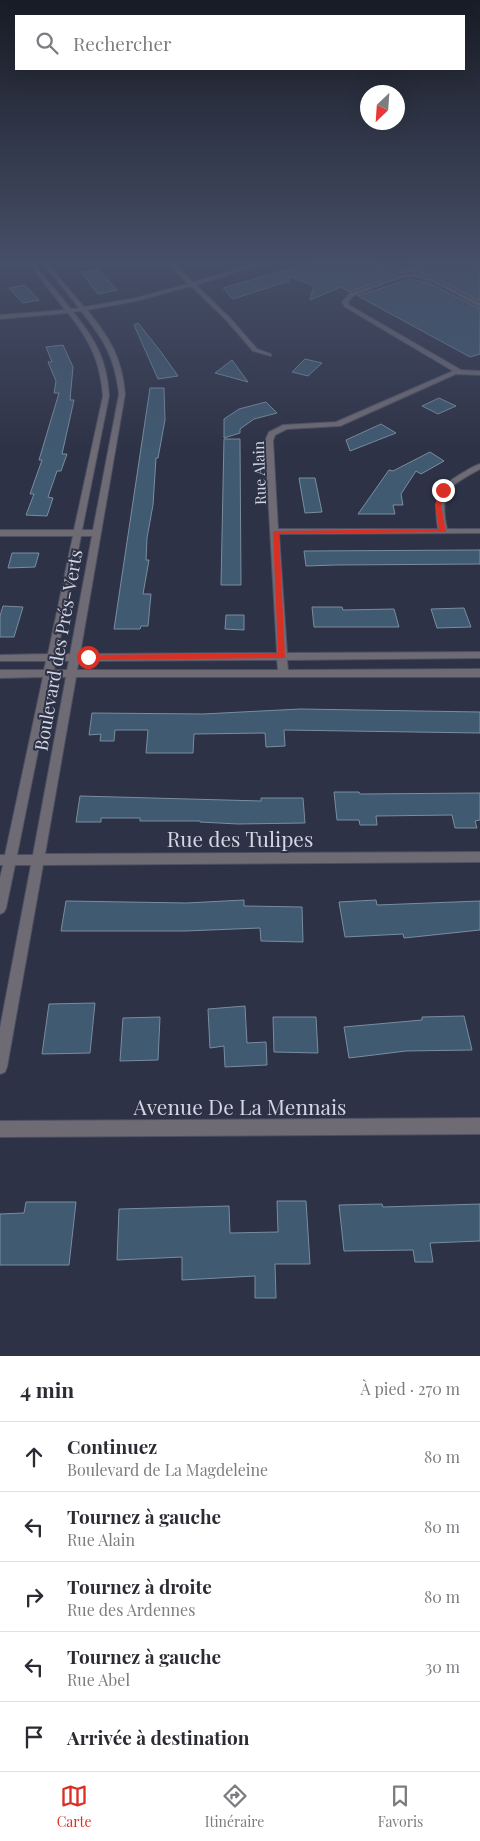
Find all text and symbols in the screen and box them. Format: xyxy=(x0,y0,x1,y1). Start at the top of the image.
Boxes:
search box xyxy=(15,15,465,70)
icon: search xyxy=(33,29,61,57)
text: Rechercher xyxy=(73,30,172,56)
north arrow xyxy=(360,85,405,130)
street label: Rue Alain xyxy=(248,441,270,505)
route end xyxy=(432,479,455,502)
street label: Boulevard des Prés-Verts xyxy=(28,547,88,753)
route start xyxy=(77,646,100,669)
street label: Rue des Tulipes xyxy=(167,824,313,852)
street label: Avenue De La Mennais xyxy=(133,1092,346,1120)
text: 4 min xyxy=(20,1375,74,1403)
text: À pied · 270 m xyxy=(360,1378,460,1399)
text: Continuez xyxy=(67,1433,157,1459)
icon: ahead xyxy=(20,1443,48,1471)
text: 80 m xyxy=(424,1446,460,1467)
text: Boulevard de La Magdeleine xyxy=(67,1459,268,1480)
text: Tournez à gauche xyxy=(67,1503,221,1529)
icon: left xyxy=(20,1513,48,1541)
text: 80 m xyxy=(424,1516,460,1537)
text: Rue Alain xyxy=(67,1529,135,1550)
text: Tournez à droite xyxy=(67,1573,212,1599)
icon: right xyxy=(20,1583,48,1611)
text: 80 m xyxy=(424,1586,460,1607)
text: Rue des Ardennes xyxy=(67,1599,195,1620)
text: Tournez à gauche xyxy=(67,1643,221,1669)
icon: left xyxy=(20,1653,48,1681)
text: 30 m xyxy=(425,1656,460,1677)
text: Rue Abel xyxy=(67,1669,130,1690)
icon: arrive xyxy=(20,1723,48,1751)
text: Arrivée à destination xyxy=(67,1724,249,1750)
tab: Carte xyxy=(57,1782,92,1831)
tab: Itinéraire xyxy=(205,1782,264,1831)
tab: Favoris xyxy=(378,1782,423,1831)

